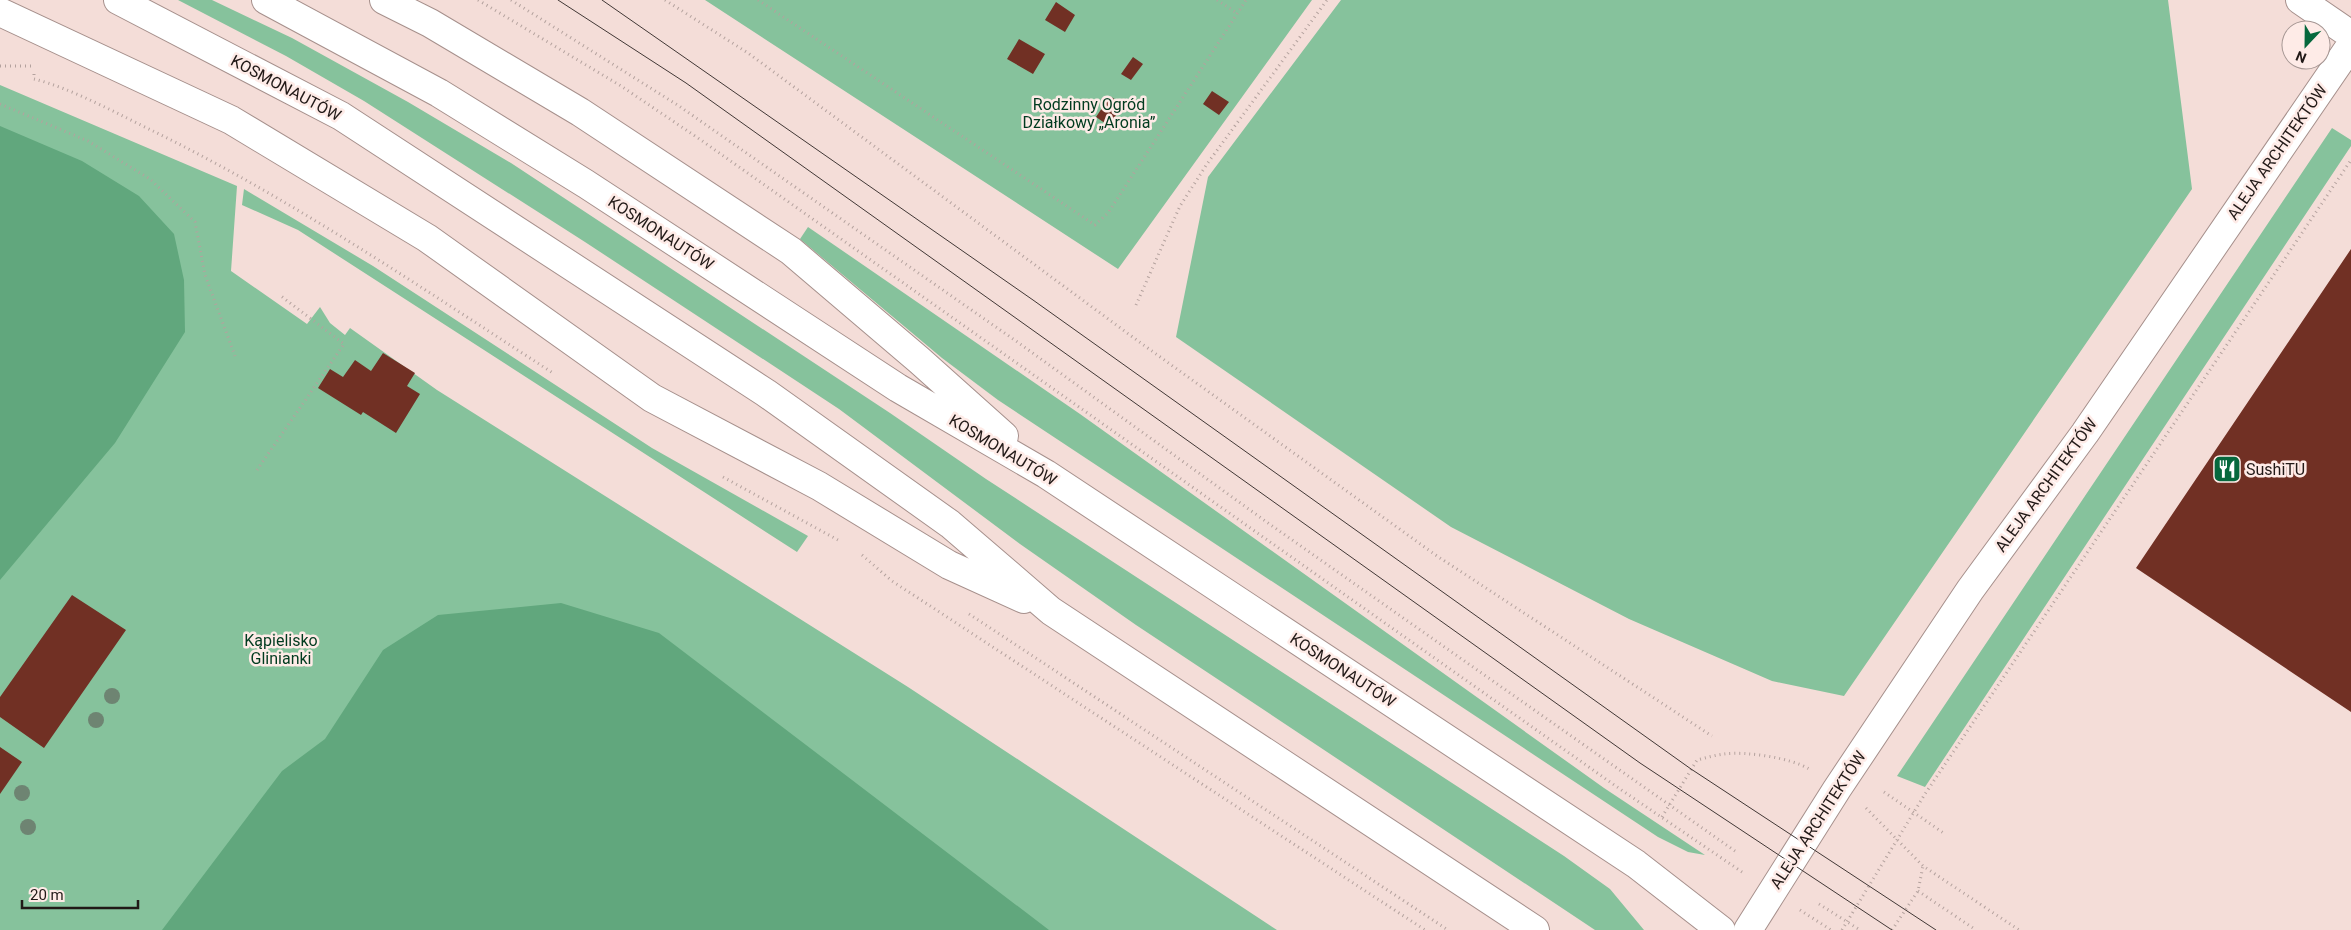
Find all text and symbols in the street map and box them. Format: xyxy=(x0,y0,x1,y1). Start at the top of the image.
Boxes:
north arrow xyxy=(2281,20,2331,70)
text: N xyxy=(2294,48,2309,66)
street label: KOSMONAUTÓW xyxy=(228,50,345,125)
street label: ALEJA ARCHITEKTÓW xyxy=(2222,80,2331,223)
park label: Rodzinny Ogród Działkowy „Aronia” xyxy=(1022,95,1156,132)
street label: KOSMONAUTÓW xyxy=(605,191,718,274)
street label: KOSMONAUTÓW xyxy=(946,410,1061,490)
street label: ALEJA ARCHITEKTÓW xyxy=(1990,414,2101,556)
restaurant icon: SushiTU xyxy=(2212,454,2242,484)
place label: SushiTU xyxy=(2246,460,2305,479)
street label: KOSMONAUTÓW xyxy=(1287,628,1400,711)
park label: Kąpielisko Glinianki xyxy=(244,631,318,668)
street label: ALEJA ARCHITEKTÓW xyxy=(1765,747,1870,893)
scale bar xyxy=(22,878,139,910)
text: 20 m xyxy=(30,886,64,904)

